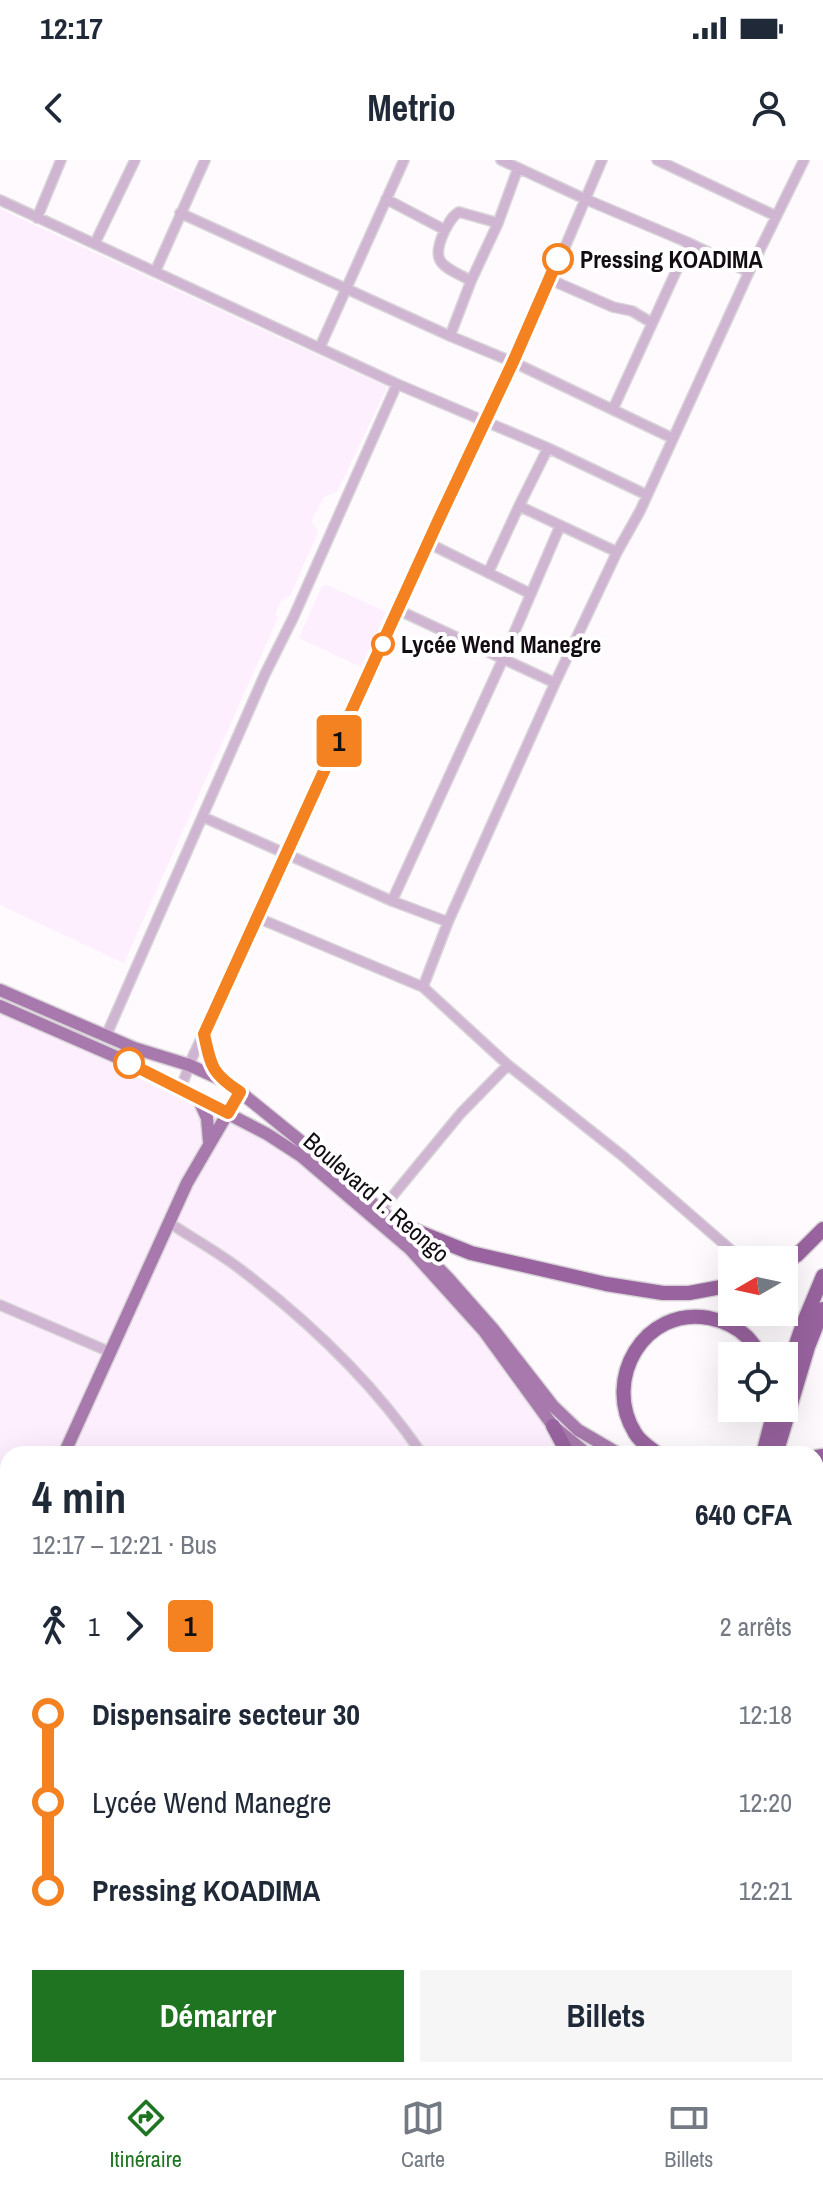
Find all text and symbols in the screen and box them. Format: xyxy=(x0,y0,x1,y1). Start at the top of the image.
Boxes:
text: 12:17 xyxy=(40,8,103,48)
text: Metrio xyxy=(367,84,456,132)
icon: back xyxy=(32,86,76,130)
icon: person xyxy=(747,86,791,130)
place label: Pressing KOADIMA xyxy=(580,243,763,275)
marker: Pressing KOADIMA xyxy=(543,244,573,274)
place label: Lycée Wend Manegre xyxy=(401,628,601,660)
marker: Lycée Wend Manegre xyxy=(372,633,394,655)
line badge: 1 xyxy=(313,715,365,767)
text: 1 xyxy=(333,722,345,760)
unlabelled marker xyxy=(114,1048,144,1078)
street label: Boulevard T. Reongo xyxy=(297,1125,457,1269)
north arrow xyxy=(718,1246,798,1326)
map controls xyxy=(718,1246,798,1422)
button: locate xyxy=(718,1342,798,1422)
text: 4 min xyxy=(32,1467,126,1527)
text: 640 CFA xyxy=(695,1494,792,1534)
text: 12:17 – 12:21 · Bus xyxy=(32,1527,217,1562)
icon: walk xyxy=(32,1604,76,1648)
icon: forward xyxy=(112,1604,156,1648)
text: 1 xyxy=(184,1607,197,1645)
text: 1 xyxy=(88,1609,100,1644)
text: 2 arrêts xyxy=(720,1609,792,1644)
text: Dispensaire secteur 30 xyxy=(92,1694,360,1734)
text: 12:18 xyxy=(739,1697,792,1732)
text: Lycée Wend Manegre xyxy=(92,1782,331,1822)
text: 12:20 xyxy=(739,1785,792,1820)
text: Pressing KOADIMA xyxy=(92,1870,320,1910)
text: 12:21 xyxy=(739,1873,792,1908)
button: Démarrer xyxy=(32,1970,404,2062)
button: Billets xyxy=(420,1970,792,2062)
tab: Itinéraire xyxy=(110,2096,182,2174)
tab: Carte xyxy=(401,2096,445,2174)
tab: Billets xyxy=(664,2096,713,2174)

